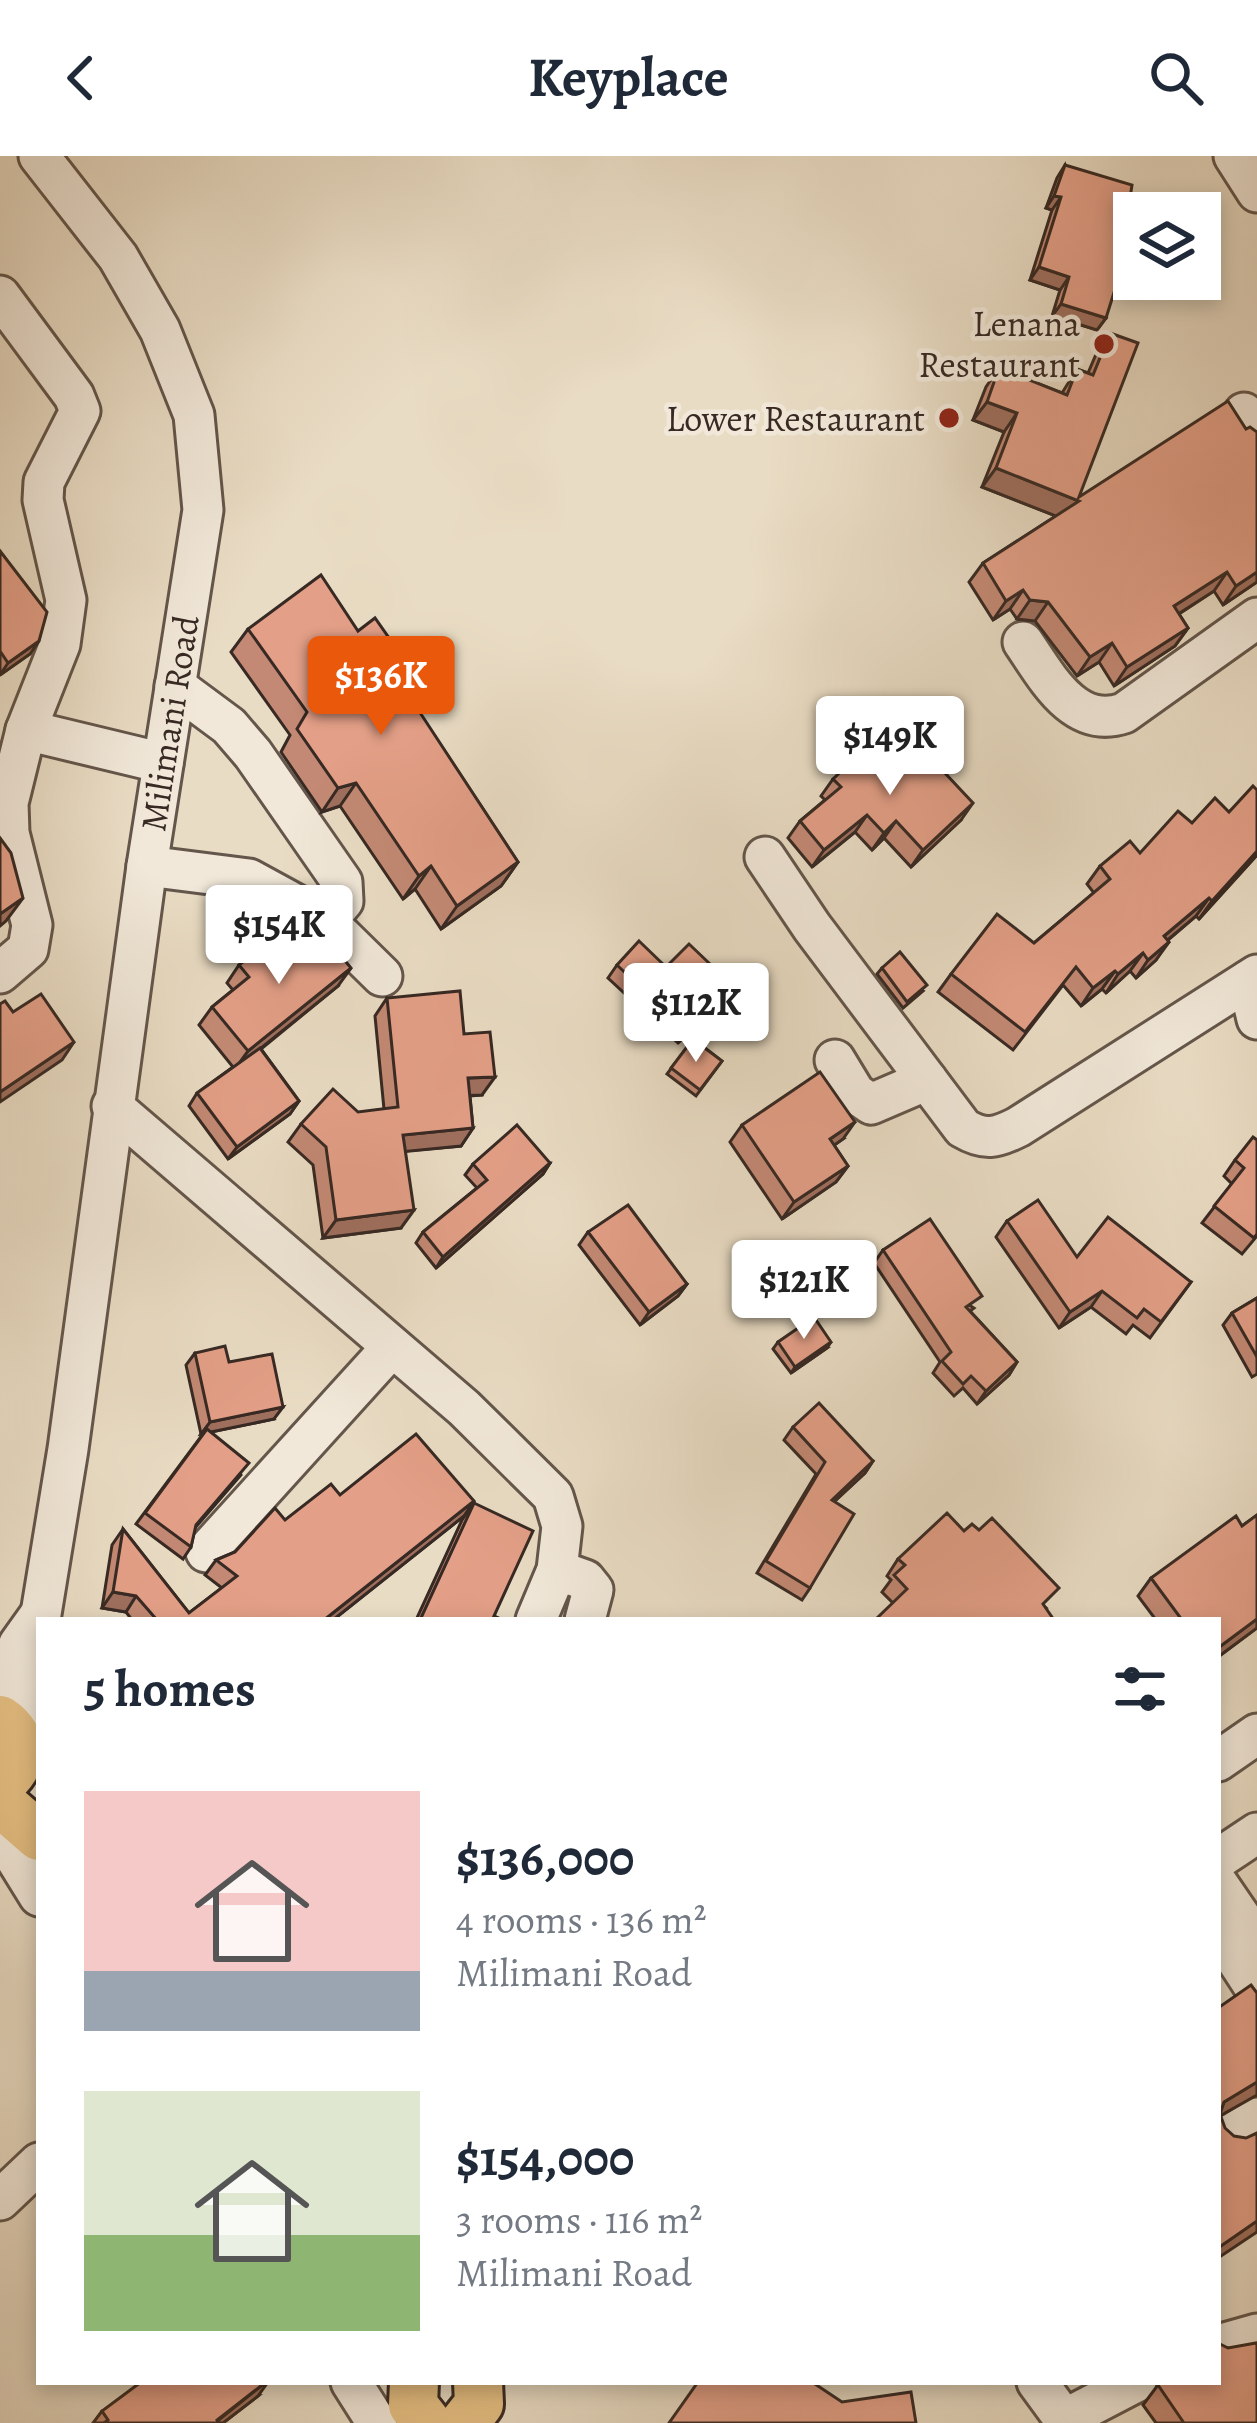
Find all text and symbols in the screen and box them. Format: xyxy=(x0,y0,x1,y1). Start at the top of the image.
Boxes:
text: Keyplace xyxy=(528,41,729,115)
icon: back xyxy=(48,45,114,111)
icon: search xyxy=(1143,45,1209,111)
map controls xyxy=(1113,192,1221,300)
button: layers xyxy=(1113,192,1221,300)
place label: Lenana Restaurant xyxy=(919,299,1080,389)
marker: Lenana Restaurant xyxy=(1091,331,1117,357)
place label: Lower Restaurant xyxy=(666,394,925,443)
marker: Lower Restaurant xyxy=(936,405,962,431)
street label: Milimani Road xyxy=(128,611,211,835)
pin: $136K xyxy=(297,636,465,738)
text: $136K xyxy=(335,648,427,701)
pin: $149K xyxy=(806,696,974,798)
text: $149K xyxy=(843,708,937,761)
pin: $154K xyxy=(195,885,363,987)
text: $154K xyxy=(233,897,325,950)
pin: $112K xyxy=(612,963,780,1065)
text: $112K xyxy=(651,975,741,1028)
pin: $121K xyxy=(720,1240,888,1342)
text: $121K xyxy=(759,1252,849,1305)
text: 5 homes xyxy=(84,1654,256,1724)
icon: filters xyxy=(1107,1656,1173,1722)
text: $136,000 xyxy=(456,1823,634,1893)
icon: home xyxy=(180,1839,324,1983)
text: 4 rooms · 136 m² xyxy=(456,1893,707,1946)
text: Milimani Road xyxy=(456,1946,692,1999)
text: $154,000 xyxy=(456,2123,634,2193)
icon: home xyxy=(180,2139,324,2283)
text: 3 rooms · 116 m² xyxy=(456,2193,702,2246)
text: Milimani Road xyxy=(456,2246,692,2299)

